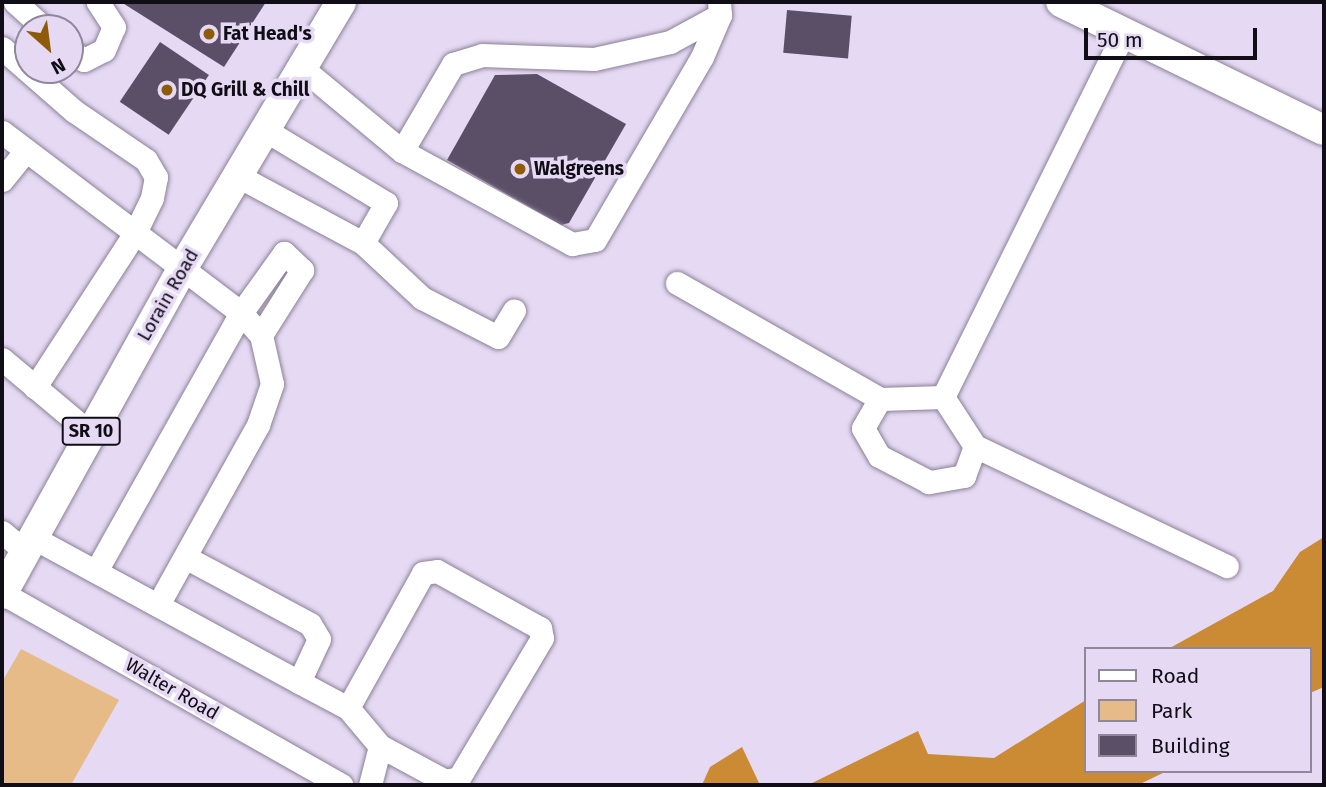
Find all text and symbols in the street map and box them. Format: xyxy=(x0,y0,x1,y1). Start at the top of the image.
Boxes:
north arrow xyxy=(14,14,84,84)
scale bar xyxy=(1088,14,1261,58)
place label: Fat Head's xyxy=(223,23,312,45)
marker: Fat Head's xyxy=(201,26,217,42)
text: 50 m xyxy=(1097,27,1143,53)
text: N xyxy=(47,53,69,79)
place label: DQ Grill & Chill xyxy=(181,79,309,101)
marker: DQ Grill & Chill xyxy=(159,82,175,98)
place label: Walgreens xyxy=(534,158,624,180)
marker: Walgreens xyxy=(512,161,528,177)
street label: Lorain Road xyxy=(133,245,203,345)
road number: SR 10 xyxy=(61,416,121,446)
legend xyxy=(1084,647,1312,773)
street label: Walter Road xyxy=(121,653,223,725)
text: Road xyxy=(1151,663,1199,689)
text: Park xyxy=(1151,698,1192,724)
text: Building xyxy=(1151,733,1230,759)

